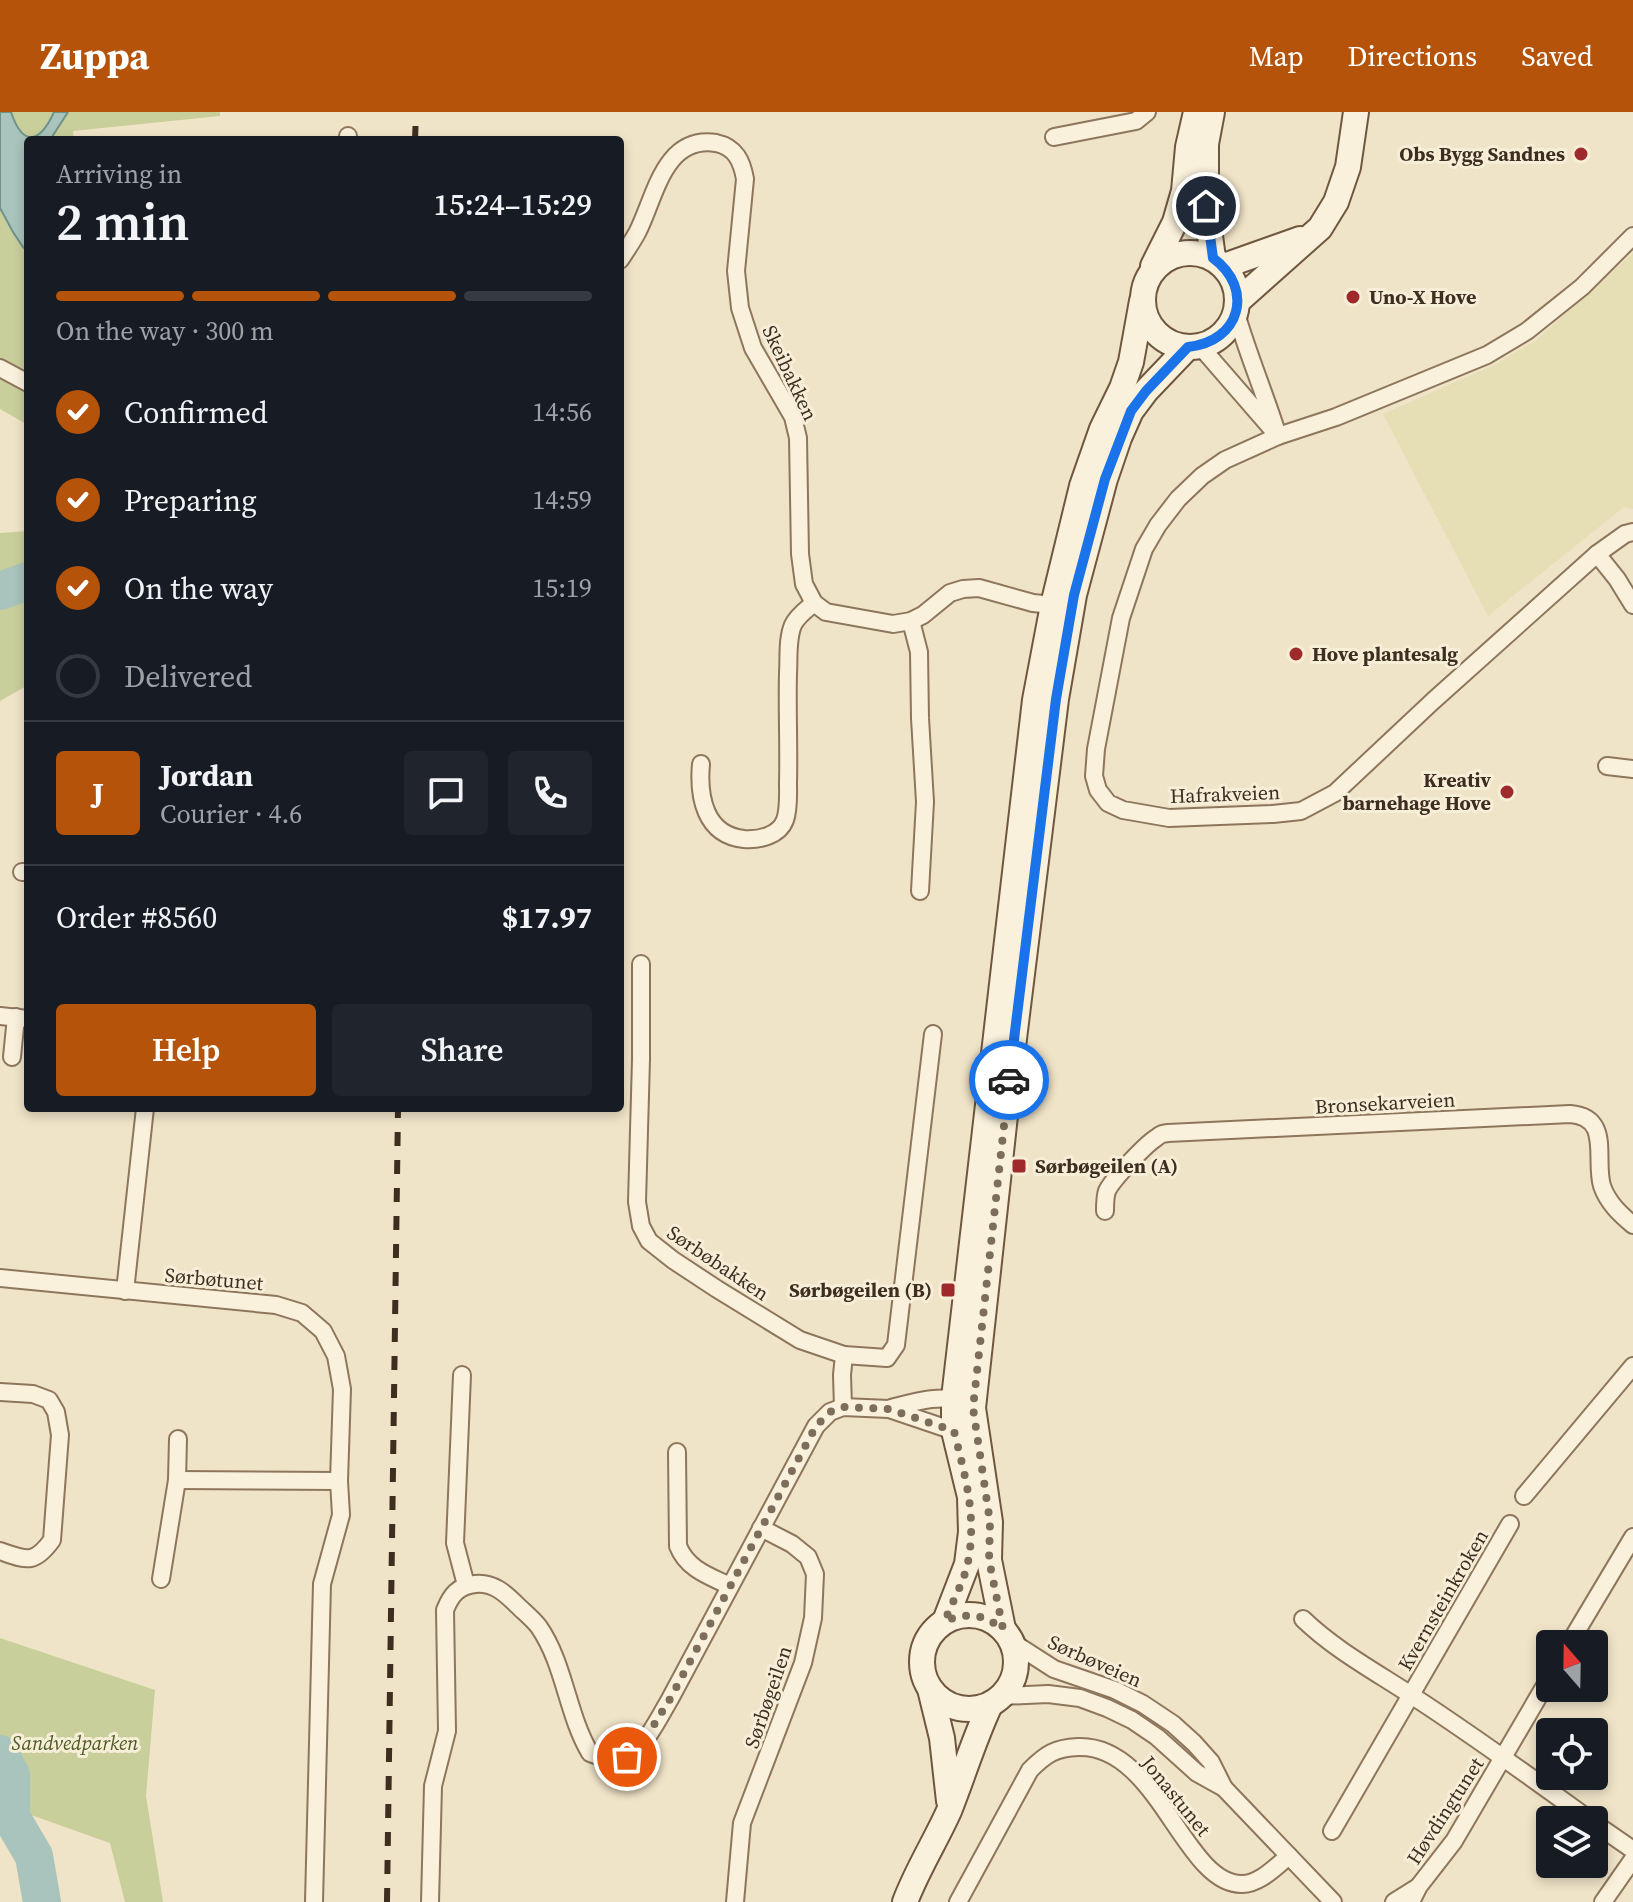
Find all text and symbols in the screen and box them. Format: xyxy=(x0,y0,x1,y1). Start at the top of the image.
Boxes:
text: Zuppa xyxy=(40,30,150,82)
text: Map xyxy=(1249,37,1304,75)
text: Directions xyxy=(1348,37,1477,75)
text: Saved xyxy=(1521,37,1593,75)
place label: Obs Bygg Sandnes xyxy=(1399,140,1565,168)
marker: Obs Bygg Sandnes xyxy=(1572,145,1590,163)
text: Arriving in xyxy=(56,156,182,192)
pin xyxy=(1172,172,1240,240)
text: 15:24–15:29 xyxy=(433,184,592,225)
icon: home xyxy=(1184,184,1228,228)
text: 2 min xyxy=(56,186,189,257)
place label: Uno-X Hove xyxy=(1369,283,1476,311)
marker: Uno-X Hove xyxy=(1344,288,1362,306)
text: On the way · 300 m xyxy=(56,313,274,349)
street label: Skeibakken xyxy=(756,321,824,425)
icon: check xyxy=(56,390,100,434)
text: Confirmed xyxy=(124,392,268,433)
text: 14:56 xyxy=(532,394,592,430)
icon: check xyxy=(56,478,100,522)
text: Preparing xyxy=(124,480,257,521)
text: 14:59 xyxy=(532,482,592,518)
icon: check xyxy=(56,566,100,610)
text: On the way xyxy=(124,568,273,609)
text: 15:19 xyxy=(532,570,592,606)
place label: Hove plantesalg xyxy=(1312,640,1458,668)
marker: Hove plantesalg xyxy=(1287,645,1305,663)
text: Delivered xyxy=(124,656,252,697)
button: chat xyxy=(404,751,488,835)
button: phone xyxy=(508,751,592,835)
text: Jordan xyxy=(160,755,253,796)
place label: Kreativ barnehage Hove xyxy=(1342,766,1491,817)
text: J xyxy=(92,773,104,814)
street label: Hafrakveien xyxy=(1169,778,1281,810)
marker: Kreativ barnehage Hove xyxy=(1498,783,1516,801)
text: Courier · 4.6 xyxy=(160,796,302,832)
text: Order #8560 xyxy=(56,897,217,938)
text: $17.97 xyxy=(502,897,592,938)
button: Help xyxy=(56,1004,316,1096)
button: Share xyxy=(332,1004,592,1096)
courier xyxy=(969,1040,1049,1120)
icon: car xyxy=(987,1058,1031,1102)
street label: Bronsekarveien xyxy=(1314,1085,1456,1121)
place label: Sørbøgeilen (A) xyxy=(1035,1152,1178,1180)
marker: Sørbøgeilen (A) xyxy=(1010,1157,1028,1175)
street label: Sørbøbakken xyxy=(662,1219,774,1307)
street label: Sørbøtunet xyxy=(164,1261,265,1297)
place label: Sørbøgeilen (B) xyxy=(789,1276,932,1304)
marker: Sørbøgeilen (B) xyxy=(939,1281,957,1299)
street label: Kvernsteinkroken xyxy=(1391,1524,1495,1676)
street label: Sørbøveien xyxy=(1044,1628,1146,1694)
north arrow xyxy=(1536,1630,1608,1702)
map controls xyxy=(1536,1630,1608,1878)
street label: Sørbøgeilen xyxy=(737,1642,799,1752)
button: locate xyxy=(1536,1718,1608,1790)
pin xyxy=(593,1723,661,1791)
park label: Sandvedparken xyxy=(12,1729,139,1757)
icon: bag xyxy=(605,1735,649,1779)
street label: Jonastunet xyxy=(1134,1749,1217,1843)
street label: Høvdingtunet xyxy=(1400,1751,1490,1870)
button: layers xyxy=(1536,1806,1608,1878)

